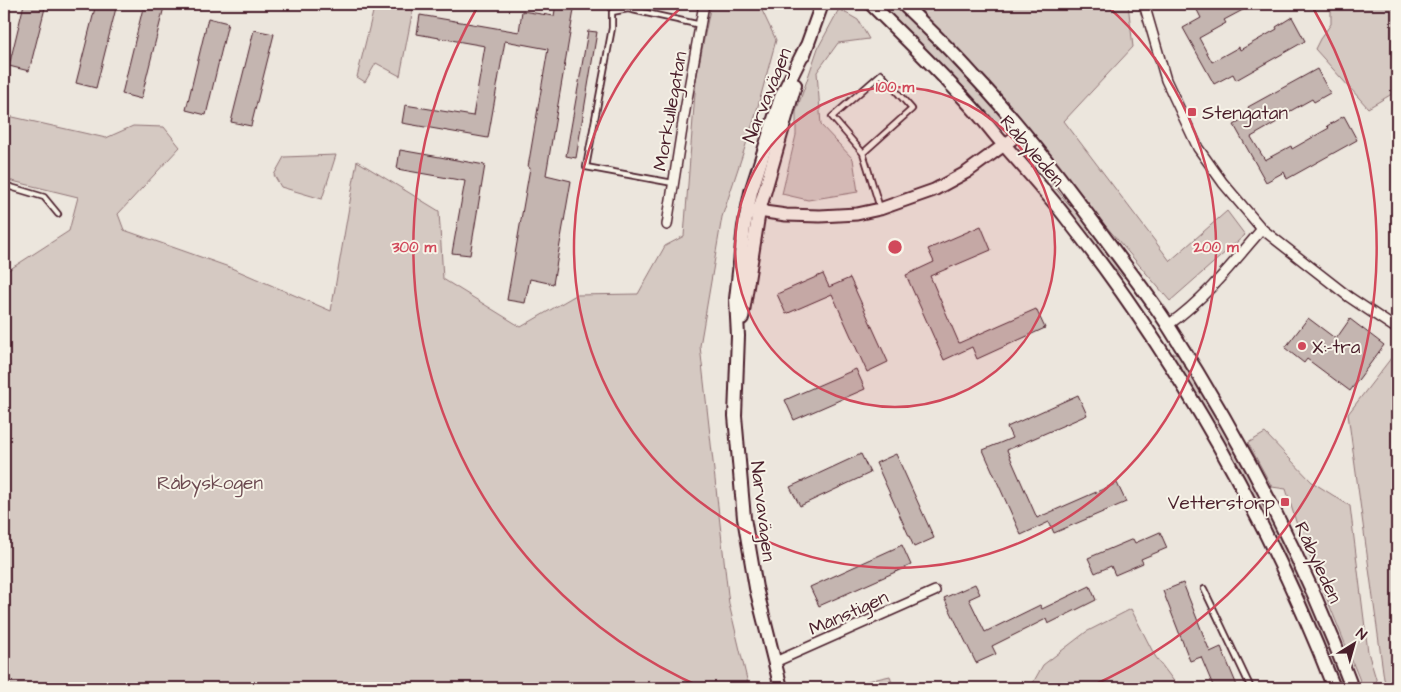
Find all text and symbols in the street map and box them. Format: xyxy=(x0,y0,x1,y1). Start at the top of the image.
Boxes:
street label: Narvavägen xyxy=(736,44,800,148)
street label: Morkullegatan xyxy=(647,49,695,173)
text: 100 m xyxy=(876,77,915,98)
place label: Stengatan xyxy=(1202,100,1288,128)
marker: Stengatan xyxy=(1186,106,1198,118)
street label: Råbyleden xyxy=(992,109,1071,193)
text: 300 m xyxy=(391,237,436,258)
text: 200 m xyxy=(1192,237,1239,258)
centre of rings xyxy=(886,238,904,256)
place label: X:-tra xyxy=(1312,334,1361,361)
marker: X:-tra xyxy=(1296,340,1308,352)
street label: Narvavägen xyxy=(742,460,782,563)
park label: Råbyskogen xyxy=(157,470,263,498)
place label: Vetterstorp xyxy=(1168,490,1275,517)
marker: Vetterstorp xyxy=(1279,496,1291,508)
street label: Råbyleden xyxy=(1286,517,1348,608)
street label: Månstigen xyxy=(804,584,893,644)
north arrow xyxy=(1328,620,1378,670)
text: N xyxy=(1352,624,1371,645)

